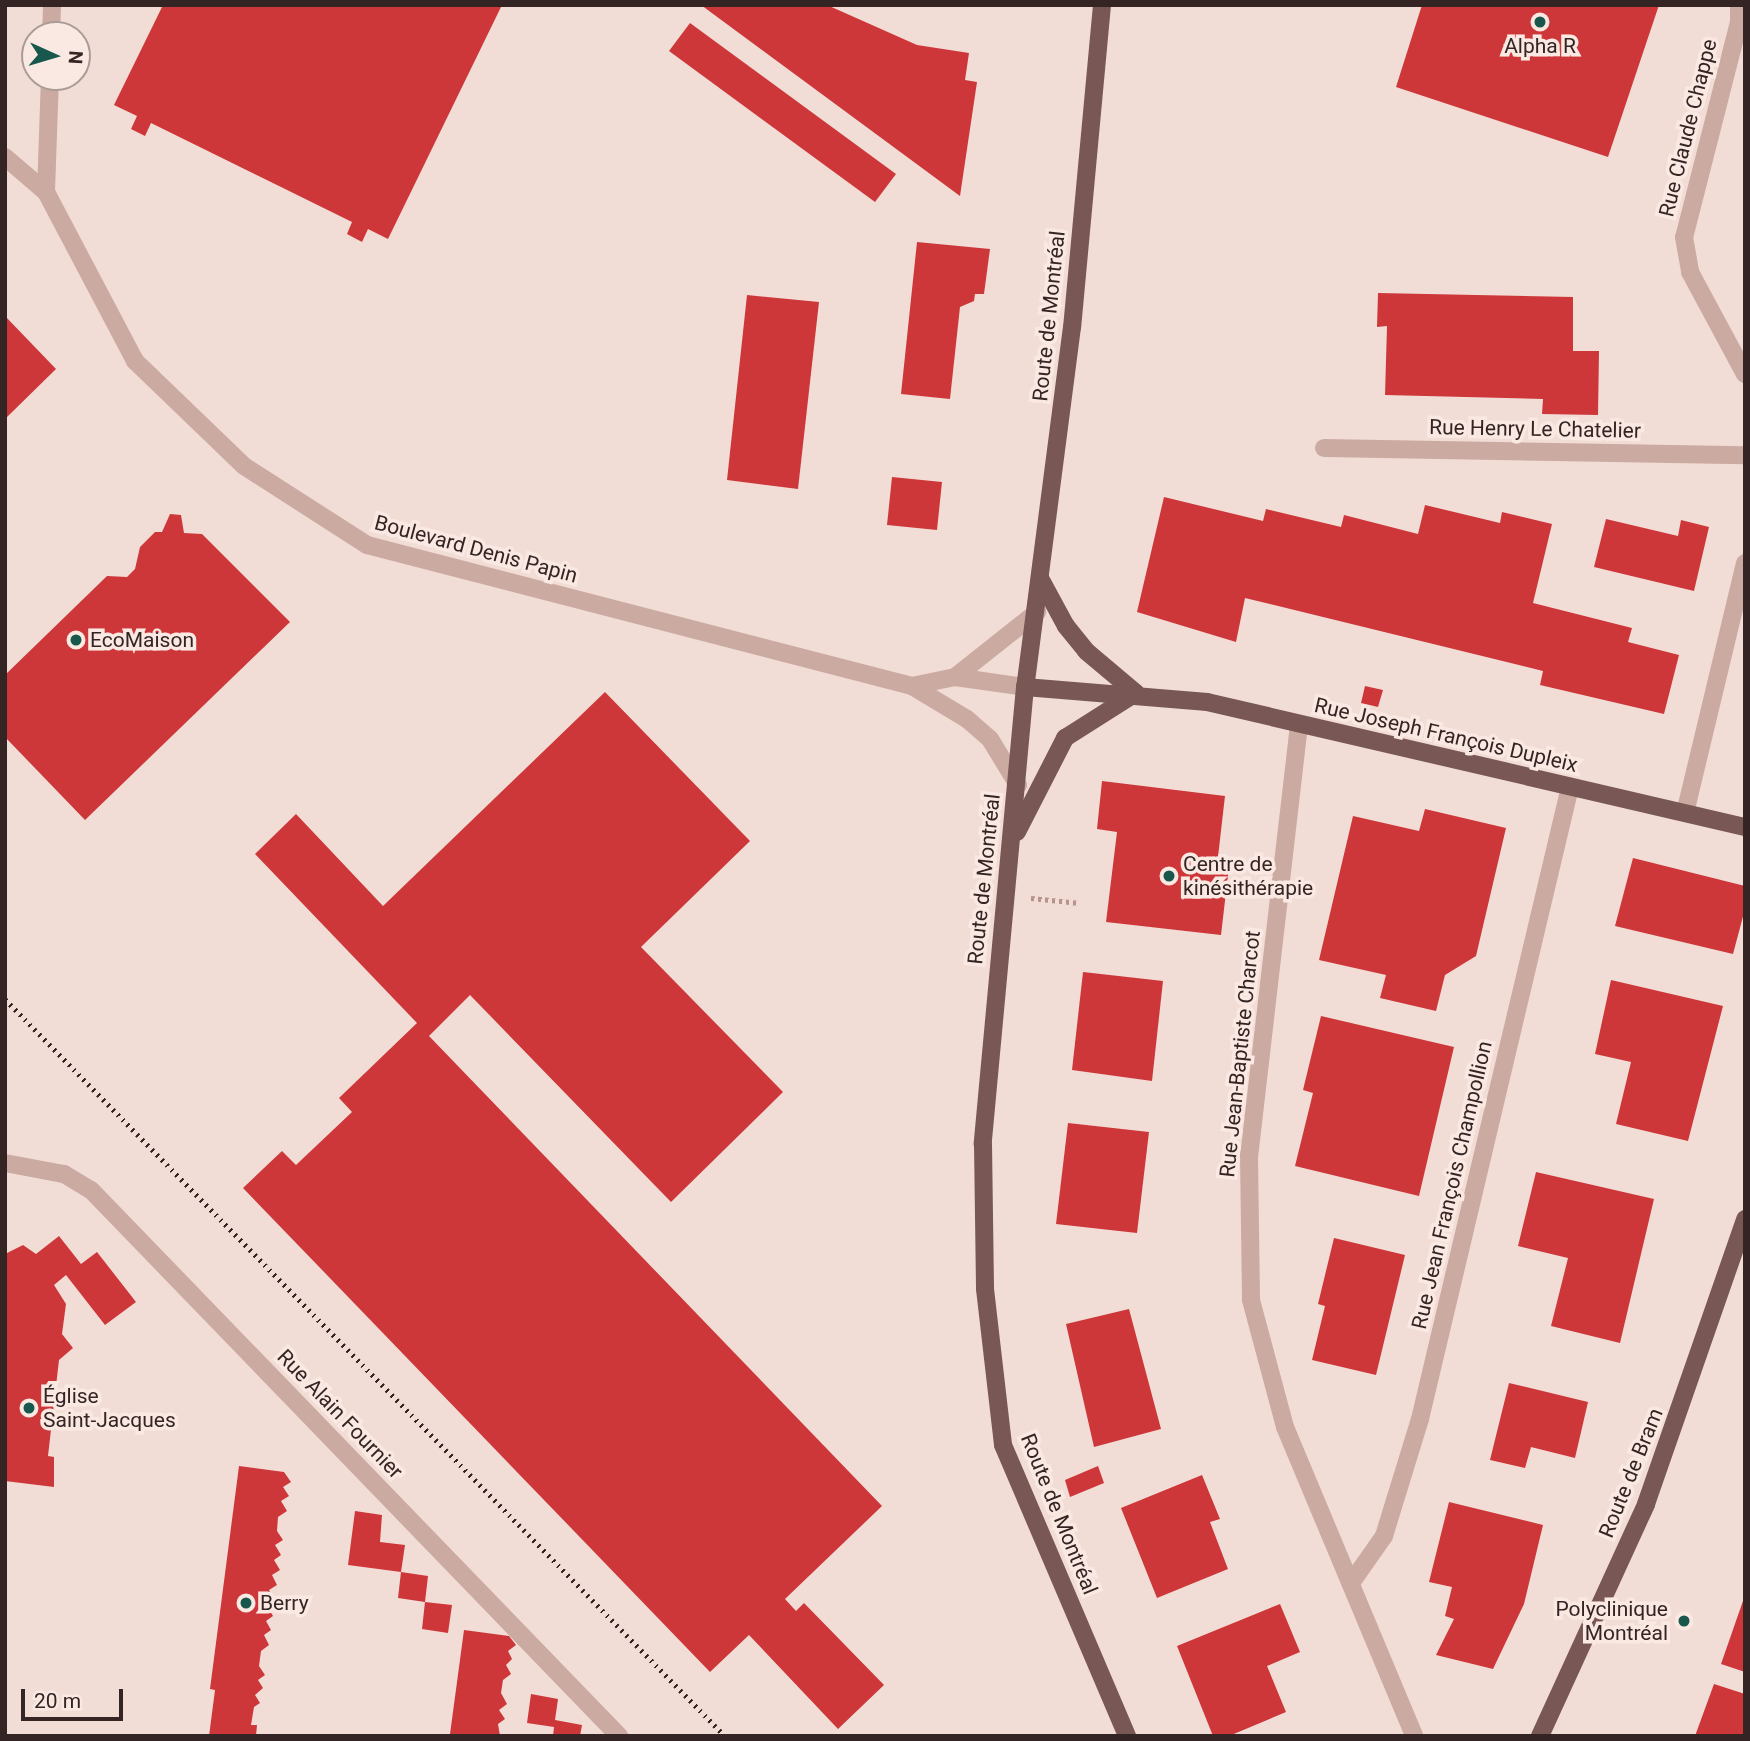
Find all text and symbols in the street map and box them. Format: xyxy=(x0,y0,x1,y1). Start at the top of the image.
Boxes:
marker: Alpha R xyxy=(1532,14,1548,30)
north arrow xyxy=(21,21,91,91)
place label: Alpha R xyxy=(1504,33,1576,59)
street label: Rue Claude Chappe xyxy=(1654,37,1722,219)
text: N xyxy=(64,50,87,65)
street label: Route de Montréal xyxy=(1028,230,1070,402)
street label: Rue Henry Le Chatelier xyxy=(1429,415,1641,443)
street label: Boulevard Denis Papin xyxy=(372,510,580,588)
place label: EcoMaison xyxy=(90,627,194,653)
marker: EcoMaison xyxy=(68,632,84,648)
street label: Rue Joseph François Dupleix xyxy=(1312,692,1580,778)
street label: Route de Montréal xyxy=(963,793,1005,965)
place label: Centre de kinésithérapie xyxy=(1183,851,1313,901)
marker: Centre de kinésithérapie xyxy=(1161,868,1177,884)
street label: Rue Jean-Baptiste Charcot xyxy=(1214,929,1266,1179)
street label: Rue Jean François Champollion xyxy=(1407,1039,1497,1331)
street label: Rue Alain Fournier xyxy=(272,1344,408,1484)
place label: Église Saint-Jacques xyxy=(43,1383,176,1433)
marker: Église Saint-Jacques xyxy=(21,1400,37,1416)
street label: Route de Bram xyxy=(1594,1405,1668,1541)
street label: Route de Montréal xyxy=(1015,1430,1103,1598)
place label: Berry xyxy=(260,1590,309,1616)
marker: Berry xyxy=(238,1595,254,1611)
place label: Polyclinique Montréal xyxy=(1555,1596,1668,1646)
marker: Polyclinique Montréal xyxy=(1674,1611,1694,1631)
scale bar xyxy=(24,1674,126,1718)
text: 20 m xyxy=(34,1689,81,1713)

